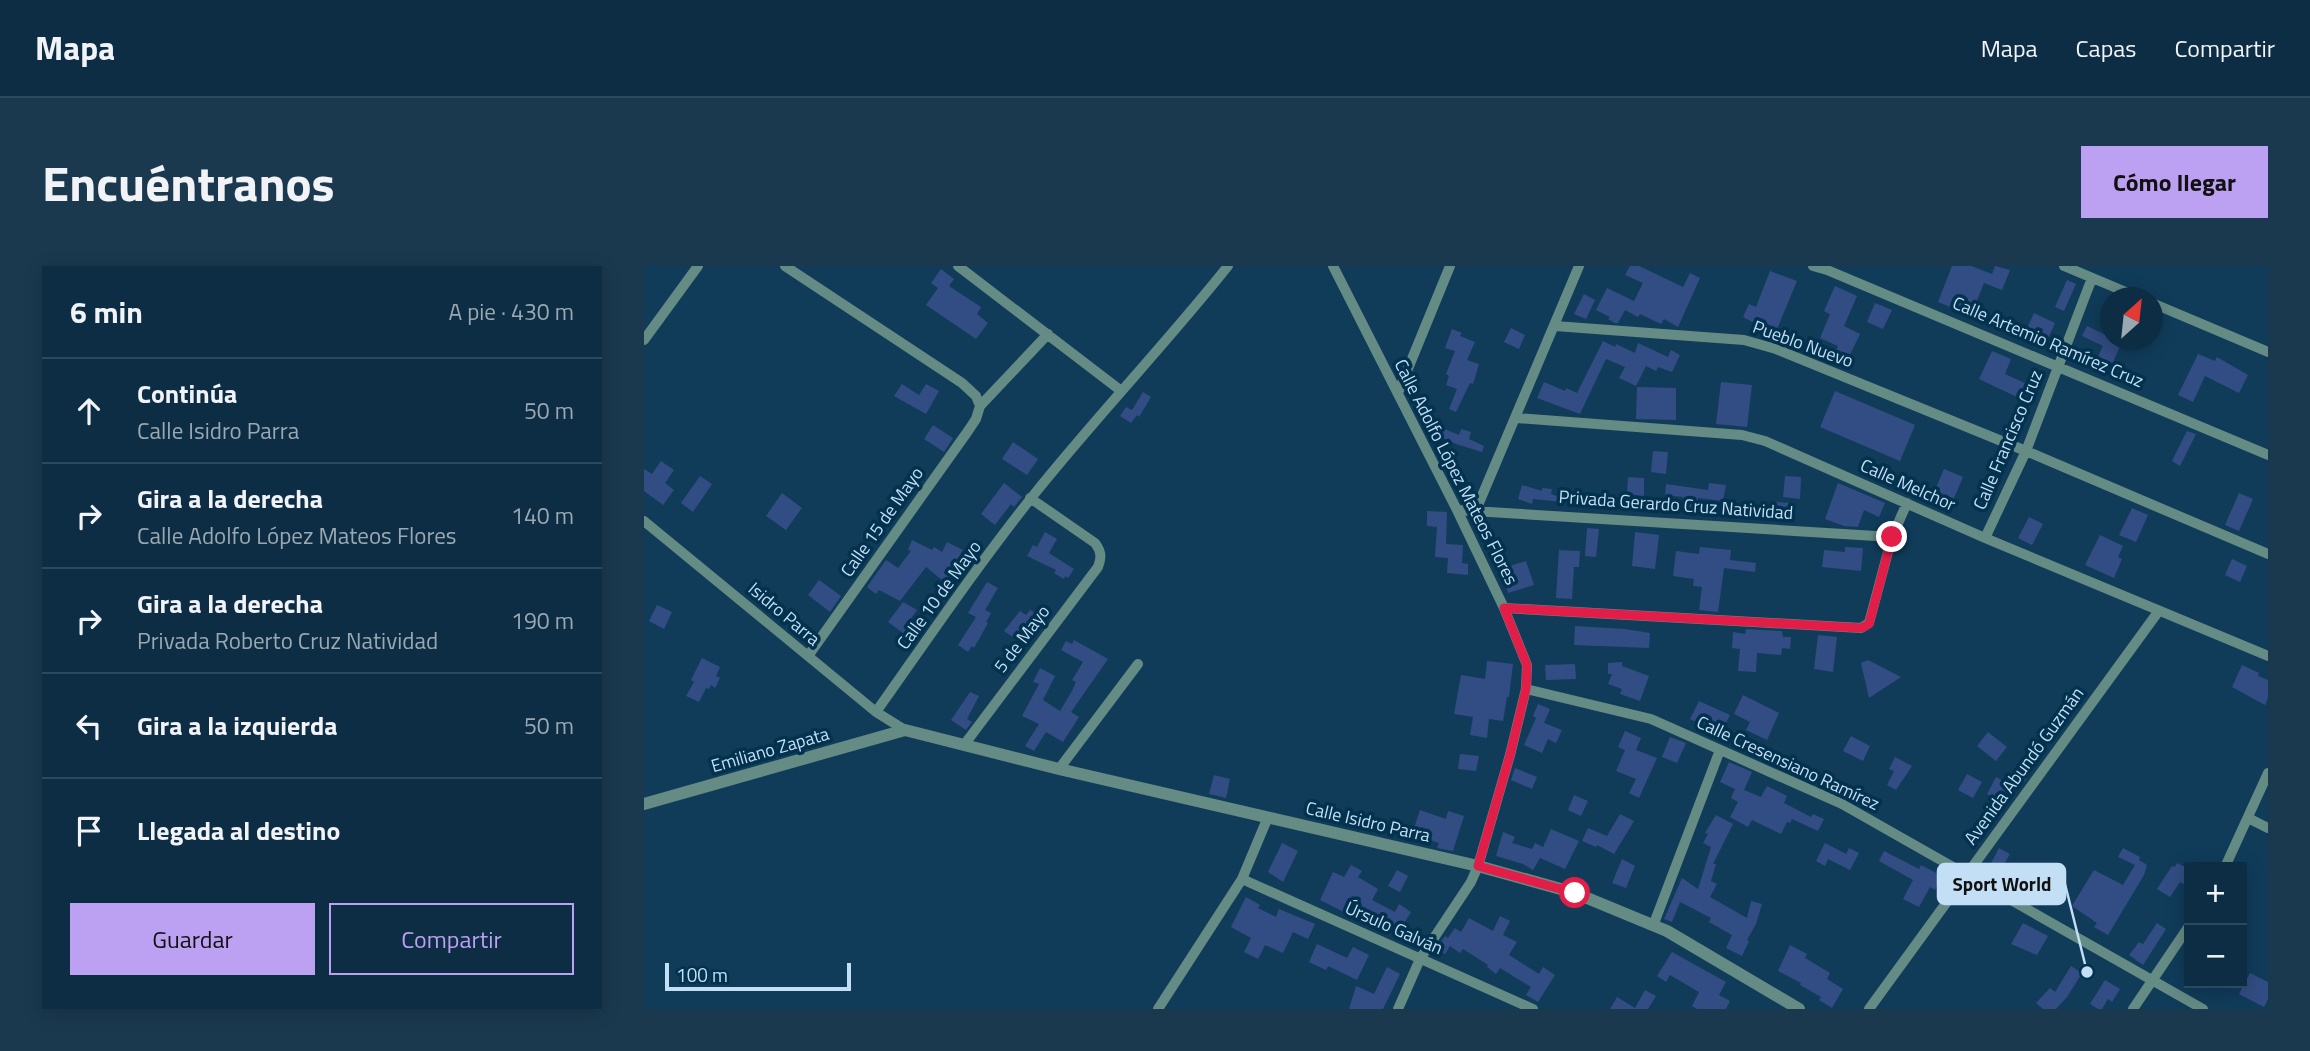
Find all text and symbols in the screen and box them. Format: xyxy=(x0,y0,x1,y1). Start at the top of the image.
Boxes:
text: Mapa xyxy=(35,23,115,73)
text: Mapa xyxy=(1981,30,2038,66)
text: Capas xyxy=(2076,30,2136,66)
text: Compartir xyxy=(2174,30,2275,66)
text: Encuéntranos xyxy=(42,145,335,220)
button: Cómo llegar xyxy=(2081,146,2268,218)
north arrow xyxy=(2100,287,2163,350)
text: 6 min xyxy=(70,289,143,335)
street label: Calle Artemio Ramírez Cruz xyxy=(1949,289,2148,394)
text: A pie · 430 m xyxy=(448,294,574,329)
street label: Pueblo Nuevo xyxy=(1749,313,1857,374)
street label: Calle Adolfo López Mateos Flores xyxy=(1388,354,1525,589)
street label: Calle Francisco Cruz xyxy=(1966,366,2049,514)
text: Continúa xyxy=(137,374,237,413)
icon: ahead xyxy=(70,392,108,430)
text: 50 m xyxy=(524,393,574,428)
text: Calle Isidro Parra xyxy=(137,413,299,448)
street label: Calle Melchor xyxy=(1856,452,1960,518)
street label: Calle 15 de Mayo xyxy=(834,461,930,582)
text: Gira a la derecha xyxy=(137,479,323,518)
street label: Privada Gerardo Cruz Natividad xyxy=(1558,483,1794,526)
icon: right xyxy=(70,497,108,535)
text: 140 m xyxy=(511,498,574,533)
text: Calle Adolfo López Mateos Flores xyxy=(137,518,456,553)
route end xyxy=(1876,521,1907,552)
street label: Calle 10 de Mayo xyxy=(890,535,987,655)
street label: Isidro Parra xyxy=(742,575,826,652)
text: Gira a la derecha xyxy=(137,584,323,623)
street label: 5 de Mayo xyxy=(987,599,1056,678)
icon: right xyxy=(70,602,108,640)
text: 190 m xyxy=(511,603,574,638)
text: Privada Roberto Cruz Natividad xyxy=(137,623,438,658)
street label: Avenida Abundó Guzmán xyxy=(1957,681,2090,850)
text: Gira a la izquierda xyxy=(137,706,338,745)
icon: left xyxy=(70,707,108,745)
text: 50 m xyxy=(524,708,574,743)
street label: Calle Cresensiano Ramírez xyxy=(1692,708,1884,817)
street label: Emiliano Zapata xyxy=(708,720,832,779)
street label: Calle Isidro Parra xyxy=(1303,794,1433,849)
text: Llegada al destino xyxy=(137,811,340,850)
icon: arrive xyxy=(70,812,108,850)
map controls xyxy=(2184,862,2247,988)
button: + xyxy=(2184,862,2247,925)
callout: Sport World xyxy=(1938,864,2065,904)
text: Sport World xyxy=(1953,869,2052,898)
route start xyxy=(1559,877,1590,908)
street label: Úrsulo Galván xyxy=(1341,894,1448,961)
button: Guardar xyxy=(70,903,315,975)
button: Compartir xyxy=(329,903,574,975)
button: − xyxy=(2184,925,2247,988)
scale bar xyxy=(665,960,850,992)
text: 100 m xyxy=(676,960,728,989)

